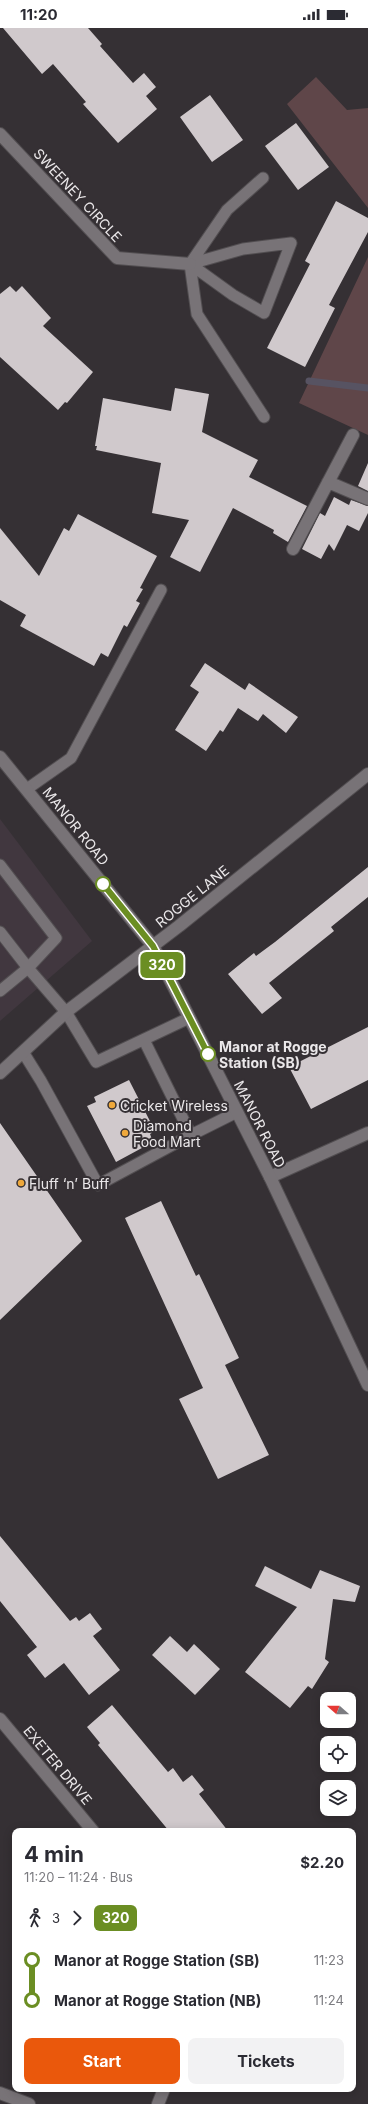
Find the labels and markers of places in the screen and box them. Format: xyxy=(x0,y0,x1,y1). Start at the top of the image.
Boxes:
unlabelled marker xyxy=(95,876,111,892)
place label: Manor at Rogge Station (SB) xyxy=(219,1038,327,1071)
marker: Manor at Rogge Station (SB) xyxy=(200,1046,216,1062)
place label: Cricket Wireless xyxy=(120,1097,228,1114)
marker: Cricket Wireless xyxy=(107,1100,117,1110)
place label: Diamond Food Mart xyxy=(133,1117,201,1150)
marker: Diamond Food Mart xyxy=(120,1128,130,1138)
place label: Fluff ‘n’ Buff xyxy=(29,1175,109,1192)
marker: Fluff ‘n’ Buff xyxy=(16,1178,26,1188)

